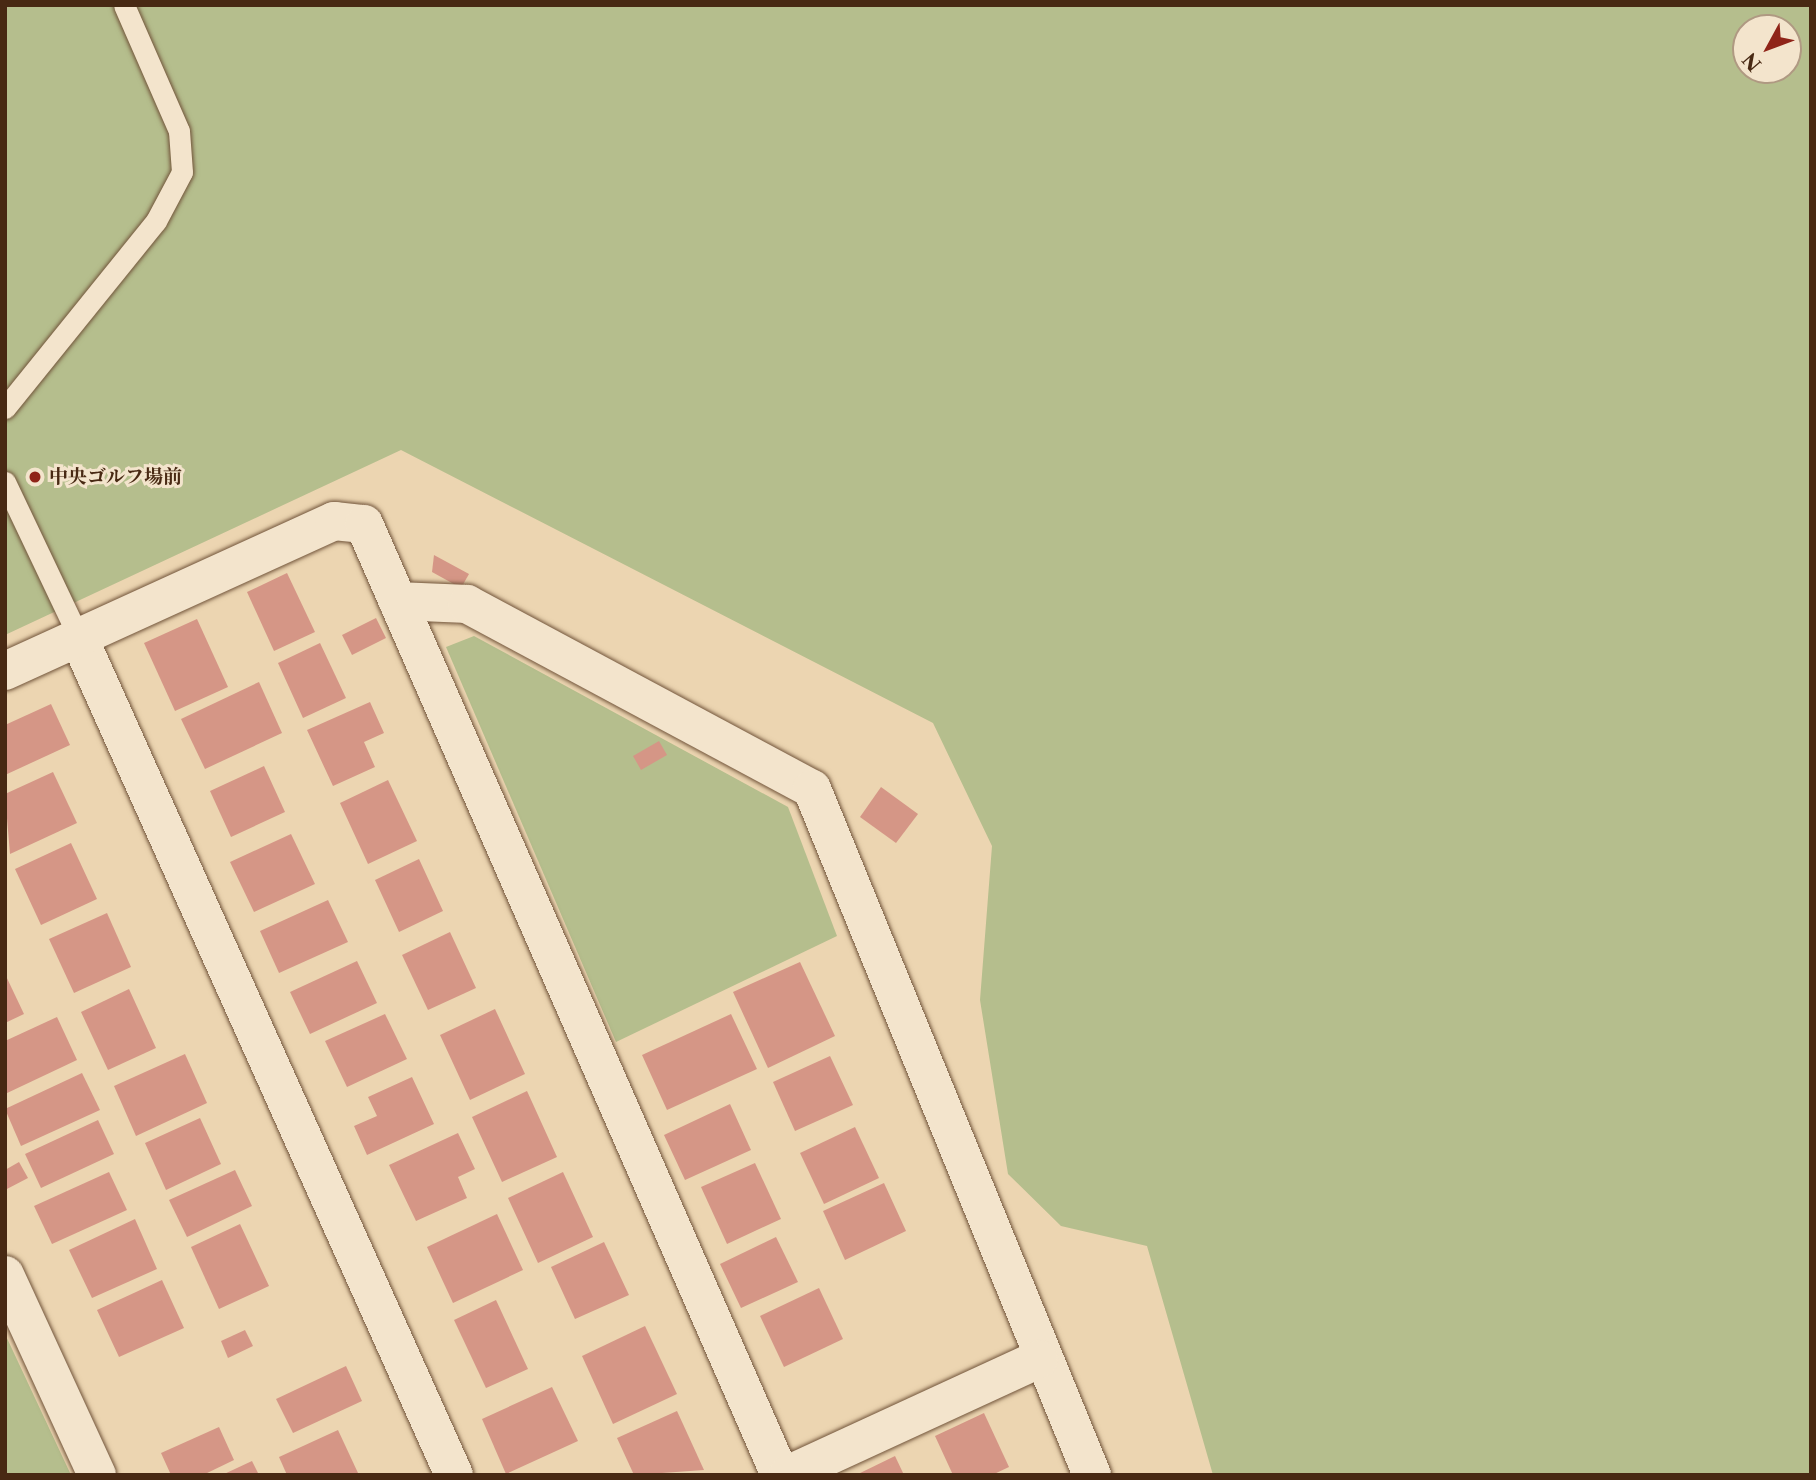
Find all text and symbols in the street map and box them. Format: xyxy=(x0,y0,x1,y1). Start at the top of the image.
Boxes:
north arrow xyxy=(1732,14,1802,84)
text: N xyxy=(1738,48,1766,76)
place label: 中央ゴルフ場前 xyxy=(49,466,182,488)
marker: 中央ゴルフ場前 xyxy=(27,469,43,485)

